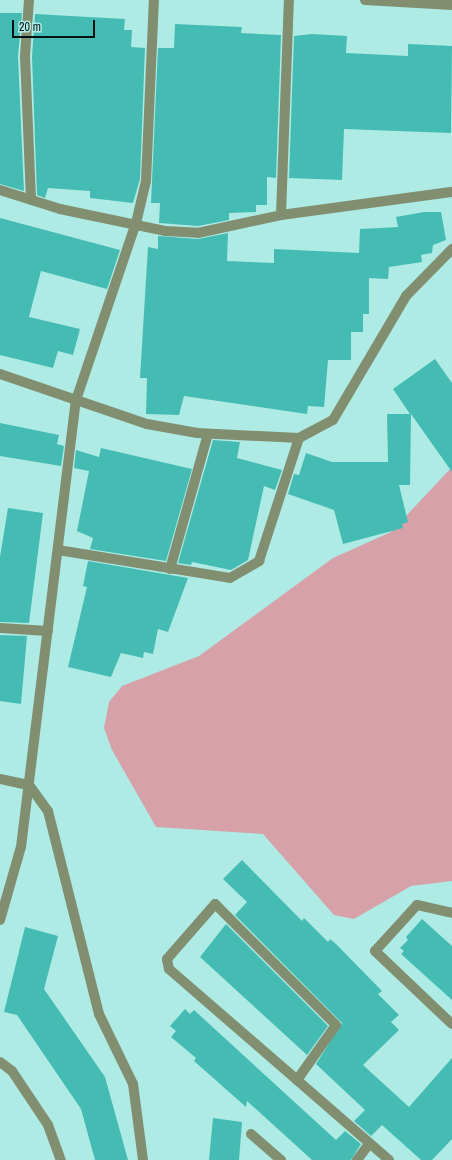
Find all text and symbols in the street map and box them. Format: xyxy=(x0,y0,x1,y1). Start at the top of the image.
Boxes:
scale bar xyxy=(14,12,97,38)
text: 20 m xyxy=(19,19,41,35)

